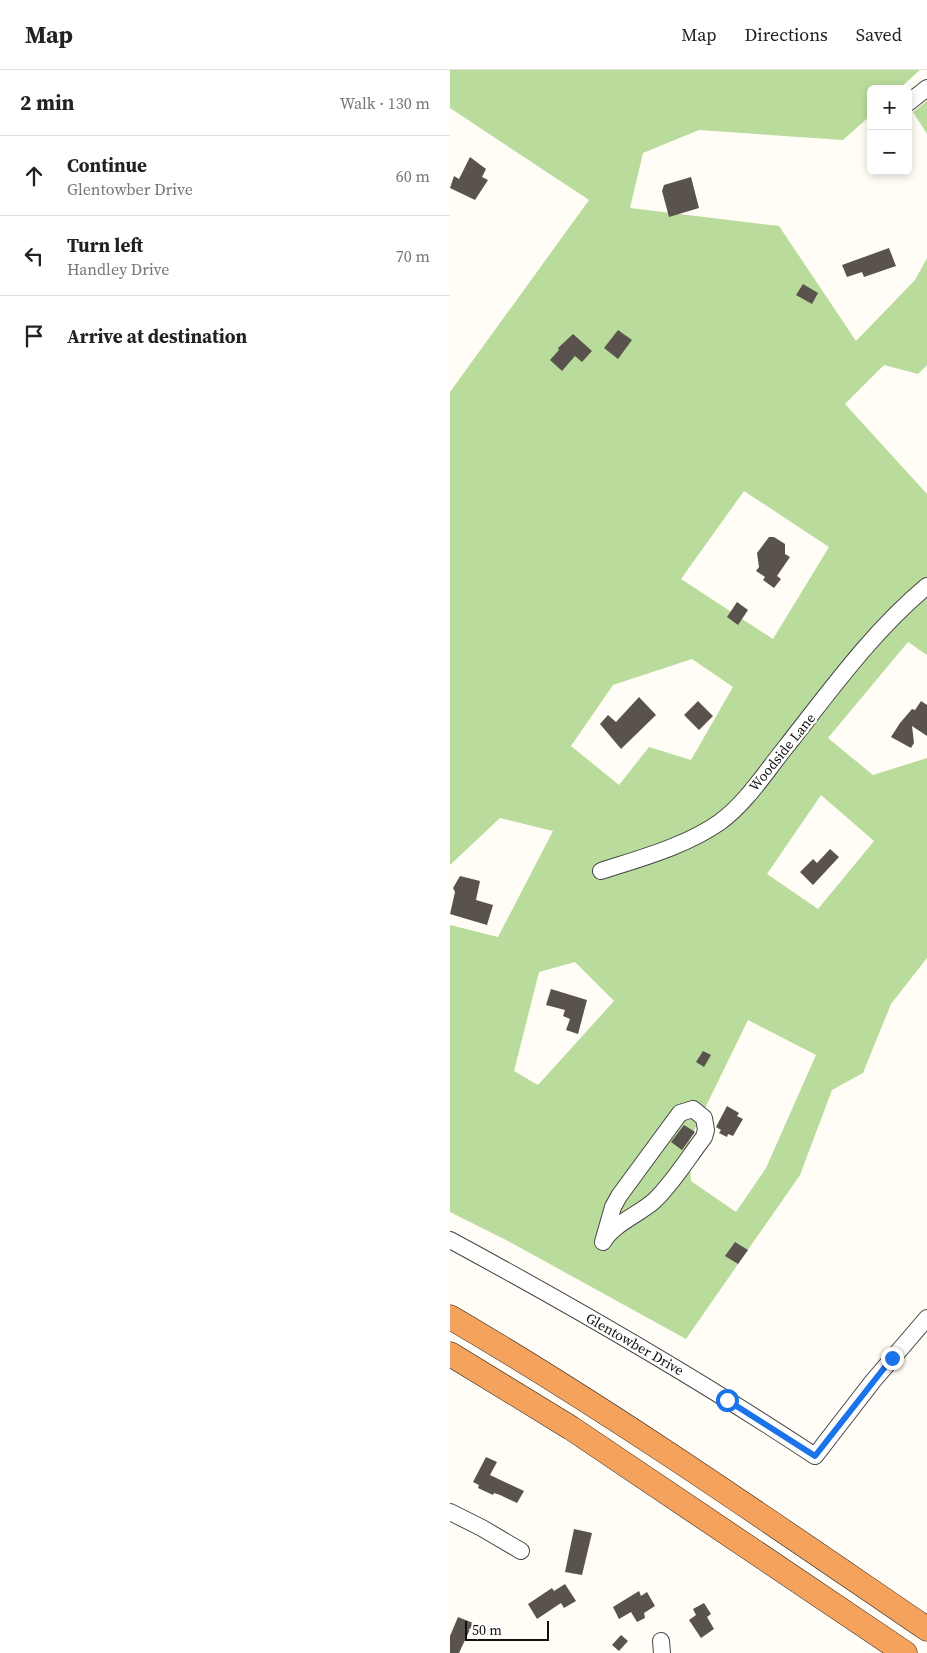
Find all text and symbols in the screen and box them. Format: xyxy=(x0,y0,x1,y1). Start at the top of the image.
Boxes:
text: Map xyxy=(25,18,73,51)
text: Map xyxy=(681,22,717,47)
text: Directions xyxy=(745,22,828,47)
text: Saved xyxy=(856,22,902,47)
map controls xyxy=(867,85,912,175)
button: + xyxy=(867,85,912,130)
text: 2 min xyxy=(20,88,75,117)
text: Walk · 130 m xyxy=(340,92,430,114)
button: − xyxy=(867,130,912,175)
text: Continue xyxy=(67,152,147,178)
icon: ahead xyxy=(20,162,48,190)
text: 60 m xyxy=(396,165,430,187)
text: Glentowber Drive xyxy=(67,178,193,200)
text: Turn left xyxy=(67,232,143,258)
icon: left xyxy=(20,242,48,270)
text: 70 m xyxy=(396,245,430,267)
text: Handley Drive xyxy=(67,258,169,280)
icon: arrive xyxy=(20,322,48,350)
text: Arrive at destination xyxy=(67,323,247,349)
street label: Woodside Lane xyxy=(744,709,820,795)
street label: Glentowber Drive xyxy=(582,1308,688,1380)
route end xyxy=(881,1347,904,1370)
route start xyxy=(716,1389,739,1412)
scale bar xyxy=(465,1618,549,1641)
text: 50 m xyxy=(472,1620,502,1640)

